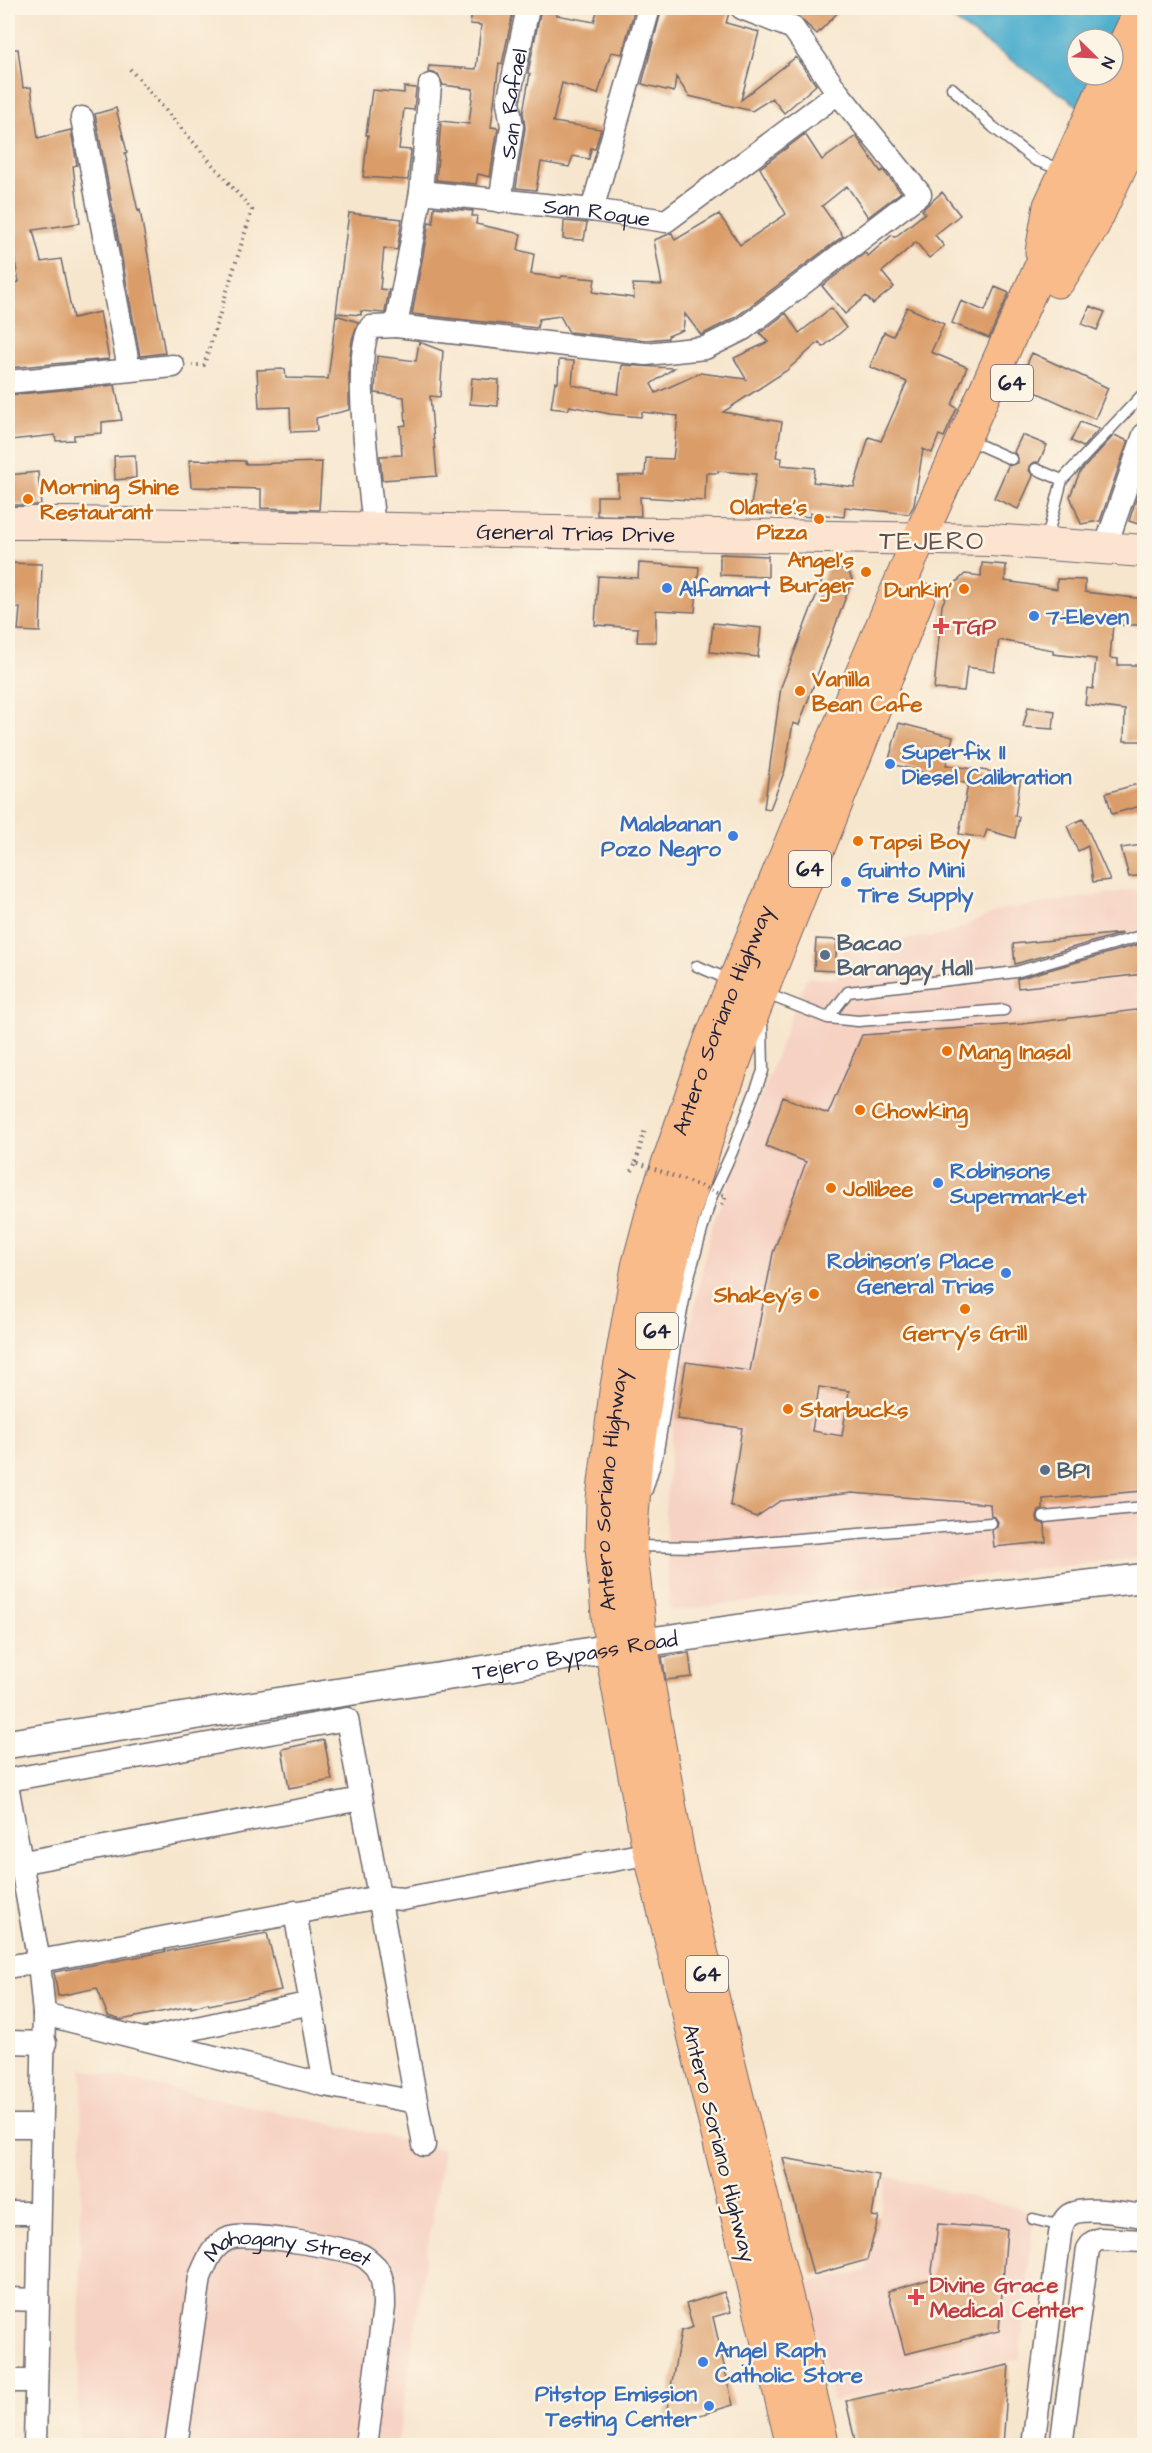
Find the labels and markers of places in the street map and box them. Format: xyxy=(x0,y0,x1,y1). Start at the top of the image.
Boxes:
place label: Morning Shine Restaurant xyxy=(40,472,180,528)
marker: Morning Shine Restaurant xyxy=(21,492,35,506)
place label: Olarte's Pizza xyxy=(730,492,808,548)
marker: Olarte's Pizza xyxy=(812,512,826,526)
place label: Angel's Burger xyxy=(780,545,855,602)
marker: Angel's Burger xyxy=(859,565,873,579)
place label: Alfamart xyxy=(679,574,771,605)
place label: Dunkin' xyxy=(884,575,952,606)
marker: Alfamart xyxy=(660,581,674,595)
marker: Dunkin' xyxy=(957,582,971,596)
place label: 7-Eleven xyxy=(1045,602,1129,633)
marker: 7-Eleven xyxy=(1027,609,1041,623)
place label: TGP xyxy=(952,612,997,643)
marker: TGP xyxy=(934,619,948,633)
place label: Vanilla Bean Cafe xyxy=(811,664,922,720)
marker: Vanilla Bean Cafe xyxy=(793,684,807,698)
place label: Superfix II Diesel Calibration xyxy=(901,737,1072,793)
marker: Superfix II Diesel Calibration xyxy=(883,757,897,771)
place label: Malabanan Pozo Negro xyxy=(601,809,722,866)
place label: Tapsi Boy xyxy=(869,827,971,860)
marker: Malabanan Pozo Negro xyxy=(726,829,740,843)
marker: Tapsi Boy xyxy=(851,834,865,848)
place label: Guinto Mini Tire Supply xyxy=(857,855,974,913)
marker: Guinto Mini Tire Supply xyxy=(839,875,853,889)
place label: Bacao Barangay Hall xyxy=(837,928,974,986)
marker: Bacao Barangay Hall xyxy=(818,948,832,962)
place label: Mang Inasal xyxy=(959,1037,1071,1069)
marker: Mang Inasal xyxy=(940,1044,954,1058)
place label: Chowking xyxy=(872,1096,968,1128)
marker: Chowking xyxy=(853,1103,867,1117)
place label: Robinsons Supermarket xyxy=(949,1156,1087,1212)
place label: Jollibee xyxy=(842,1174,914,1205)
marker: Robinsons Supermarket xyxy=(931,1176,945,1190)
marker: Jollibee xyxy=(824,1181,838,1195)
place label: Robinson's Place General Trias xyxy=(827,1246,994,1302)
marker: Robinson's Place General Trias xyxy=(999,1266,1013,1280)
place label: Shakey's xyxy=(713,1280,802,1313)
marker: Shakey's xyxy=(807,1287,821,1301)
marker: Gerry's Grill xyxy=(958,1302,972,1316)
place label: Gerry's Grill xyxy=(903,1318,1028,1351)
place label: Starbucks xyxy=(799,1395,908,1426)
marker: Starbucks xyxy=(781,1402,795,1416)
place label: BPI xyxy=(1057,1456,1090,1487)
marker: BPI xyxy=(1038,1463,1052,1477)
place label: Divine Grace Medical Center xyxy=(930,2270,1084,2326)
marker: Divine Grace Medical Center xyxy=(907,2288,925,2306)
place label: Angel Raph Catholic Store xyxy=(715,2335,863,2391)
marker: Angel Raph Catholic Store xyxy=(696,2355,710,2369)
place label: Pitstop Emission Testing Center xyxy=(535,2379,698,2436)
marker: Pitstop Emission Testing Center xyxy=(702,2399,716,2413)

